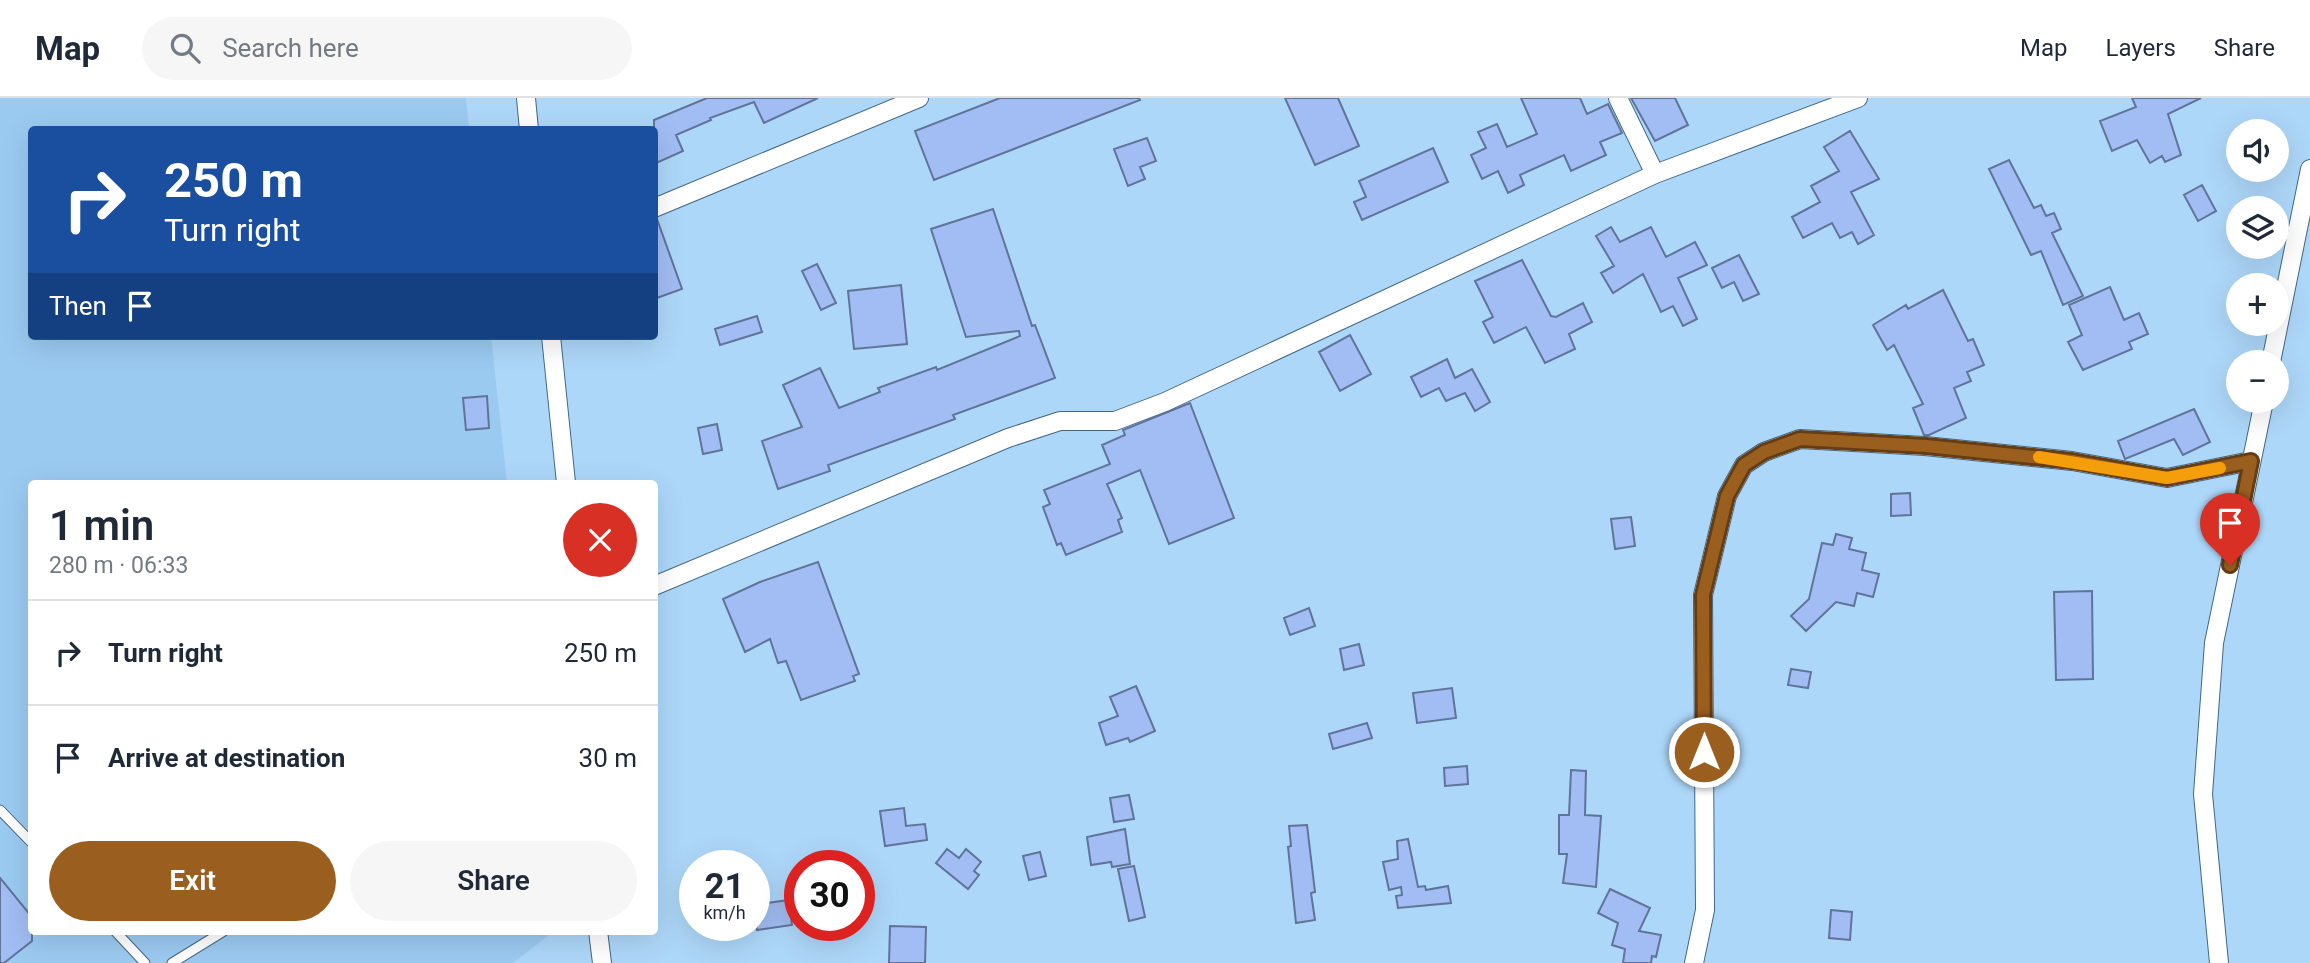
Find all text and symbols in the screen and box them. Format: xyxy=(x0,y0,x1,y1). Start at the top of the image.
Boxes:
search box xyxy=(142,17,632,80)
text: Map xyxy=(35,29,100,68)
icon: search xyxy=(166,29,204,67)
text: Search here xyxy=(222,33,359,63)
text: Map xyxy=(2020,34,2068,62)
text: Layers xyxy=(2106,34,2176,62)
text: Share xyxy=(2214,34,2275,62)
map controls xyxy=(2226,119,2289,413)
button: sound xyxy=(2226,119,2289,182)
text: 250 m xyxy=(164,152,303,209)
icon: right xyxy=(49,154,140,245)
button: layers xyxy=(2226,196,2289,259)
text: Turn right xyxy=(164,211,300,249)
button: + xyxy=(2226,273,2289,336)
icon: arrive xyxy=(121,287,159,325)
text: Then xyxy=(49,291,107,321)
button: − xyxy=(2226,350,2289,413)
pin xyxy=(2200,493,2260,565)
text: 1 min xyxy=(49,501,154,550)
button: close xyxy=(563,503,637,577)
icon: arrive xyxy=(2211,504,2249,542)
text: 280 m · 06:33 xyxy=(49,552,188,579)
icon: right xyxy=(49,634,87,672)
text: Turn right xyxy=(108,638,223,668)
text: 250 m xyxy=(564,638,637,668)
position arrow xyxy=(1667,715,1741,789)
icon: arrive xyxy=(49,739,87,777)
text: Arrive at destination xyxy=(108,743,345,773)
text: 30 m xyxy=(579,743,637,773)
button: Exit xyxy=(49,841,336,921)
button: Share xyxy=(350,841,637,921)
speed limit sign: 30 xyxy=(784,850,875,941)
text: 21 xyxy=(704,866,745,907)
text: km/h xyxy=(703,902,746,923)

